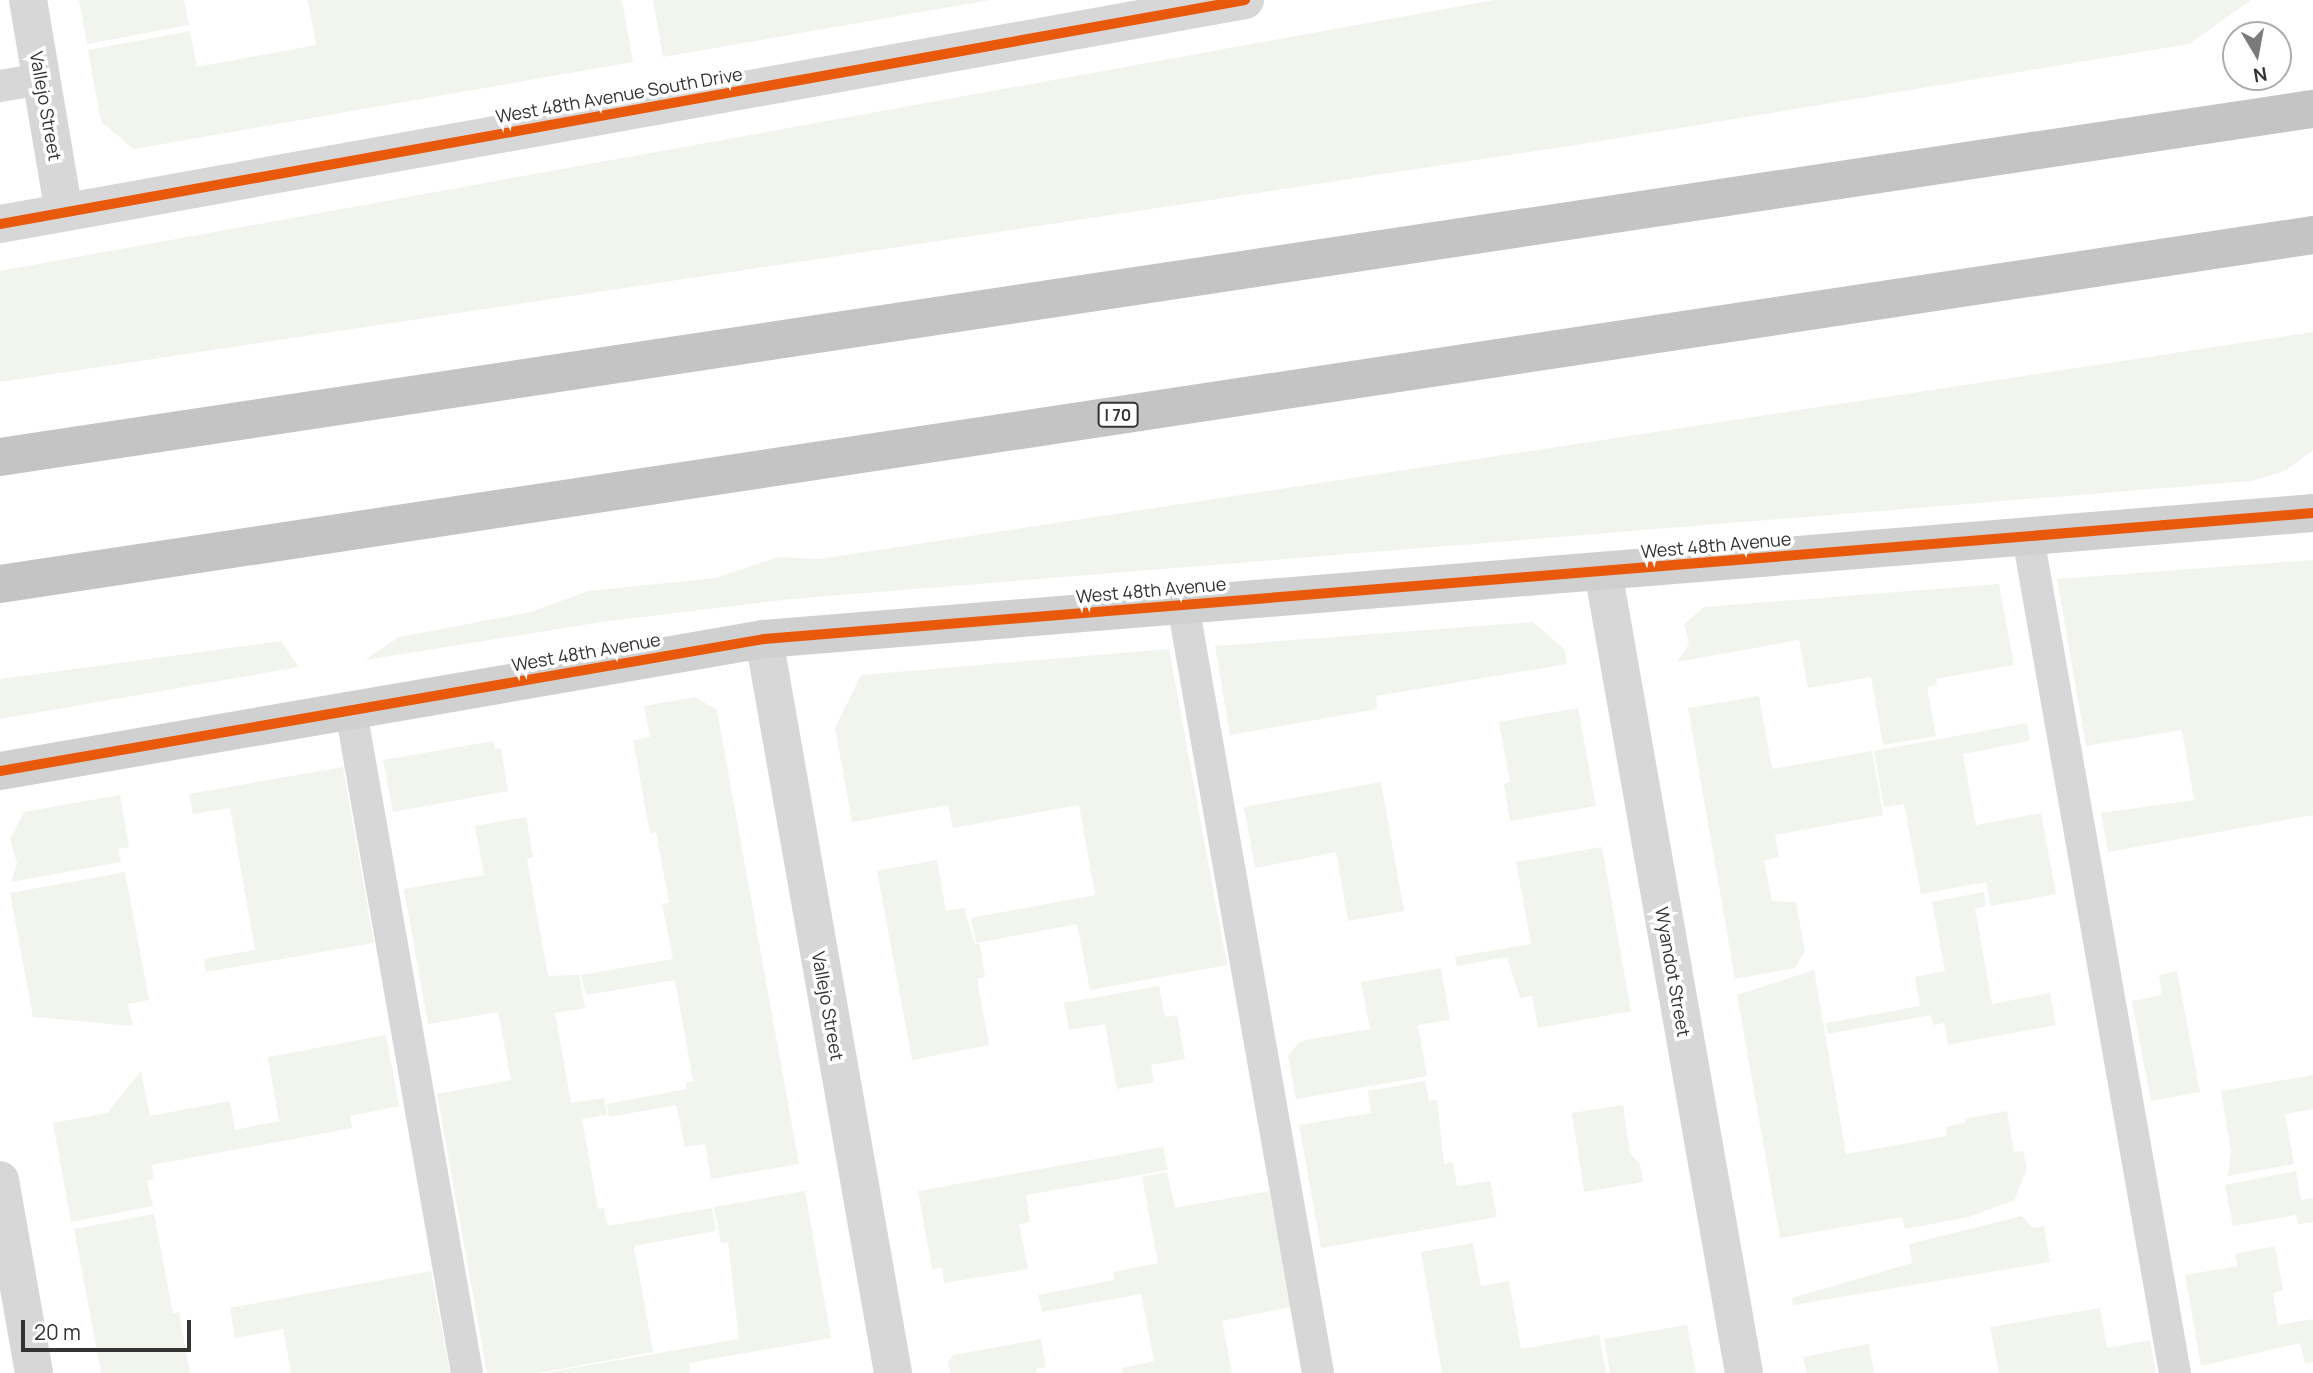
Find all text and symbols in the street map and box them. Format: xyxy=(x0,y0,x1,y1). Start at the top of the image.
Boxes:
north arrow xyxy=(2222,21,2292,91)
street label: Vallejo Street xyxy=(26,50,66,162)
text: N xyxy=(2251,61,2269,89)
street label: West 48th Avenue South Drive xyxy=(494,63,744,127)
road number: I 70 xyxy=(1097,402,1139,428)
street label: West 48th Avenue xyxy=(1640,528,1792,562)
street label: West 48th Avenue xyxy=(1075,573,1227,607)
street label: West 48th Avenue xyxy=(510,628,662,676)
street label: Wyandot Street xyxy=(1651,905,1695,1039)
street label: Vallejo Street xyxy=(808,950,848,1062)
scale bar xyxy=(24,1306,194,1350)
text: 20 m xyxy=(34,1318,81,1346)

